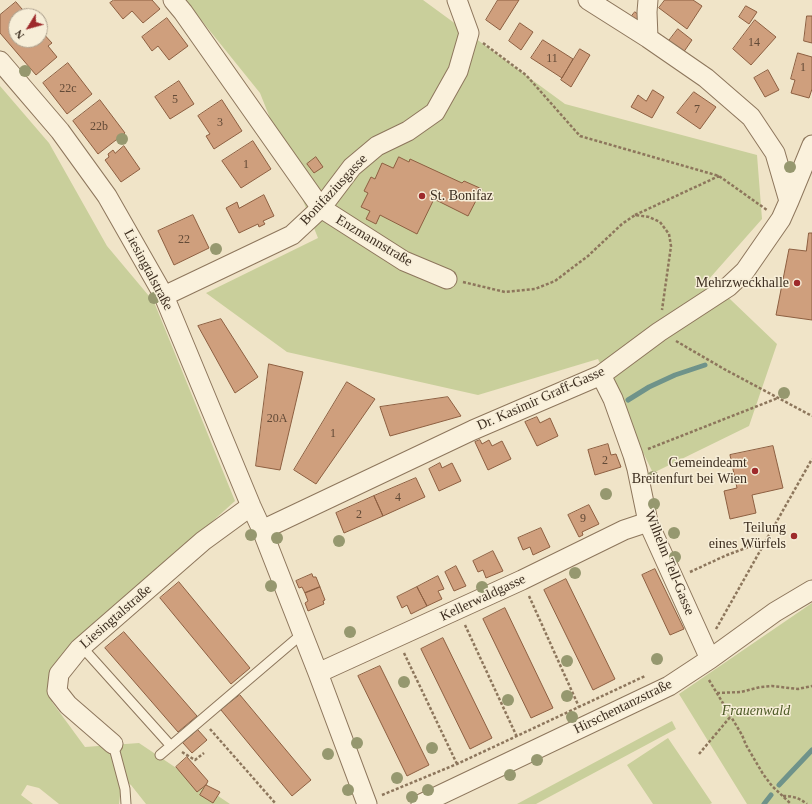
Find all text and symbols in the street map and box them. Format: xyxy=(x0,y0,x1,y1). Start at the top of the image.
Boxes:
north arrow xyxy=(8,8,48,48)
text: N xyxy=(12,28,26,41)
house number: 14 xyxy=(748,36,760,50)
house number: 11 xyxy=(546,52,558,66)
house number: 1 xyxy=(800,61,806,75)
house number: 22c xyxy=(59,82,77,96)
house number: 5 xyxy=(172,93,178,107)
house number: 7 xyxy=(694,103,700,117)
house number: 3 xyxy=(217,116,223,130)
house number: 22b xyxy=(90,120,108,134)
street label: Bonifaziusgasse xyxy=(297,151,371,229)
house number: 1 xyxy=(243,158,249,172)
place label: St. Bonifaz xyxy=(430,188,493,204)
marker: St. Bonifaz xyxy=(417,191,427,201)
street label: Enzmannstraße xyxy=(333,212,415,270)
street label: Liesingtalstraße xyxy=(120,227,176,313)
house number: 22 xyxy=(178,233,190,247)
place label: Mehrzweckhalle xyxy=(696,275,789,291)
marker: Mehrzweckhalle xyxy=(792,278,802,288)
street label: Dr. Kasimir Graff-Gasse xyxy=(475,363,607,435)
house number: 20A xyxy=(267,412,287,426)
house number: 1 xyxy=(330,427,336,441)
house number: 2 xyxy=(602,454,608,468)
place label: Gemeindeamt Breitenfurt bei Wien xyxy=(632,455,747,488)
marker: Gemeindeamt Breitenfurt bei Wien xyxy=(750,466,760,476)
house number: 4 xyxy=(395,491,401,505)
house number: 2 xyxy=(356,508,362,522)
street label: Wilhelm Tell-Gasse xyxy=(640,508,698,618)
house number: 9 xyxy=(580,512,586,526)
place label: Teilung eines Würfels xyxy=(709,520,786,552)
marker: Teilung eines Würfels xyxy=(789,531,799,541)
street label: Kellerwaldgasse xyxy=(438,571,528,625)
street label: Liesingtalstraße xyxy=(77,581,155,653)
street label: Hirschentanzstraße xyxy=(571,676,675,738)
park label: Frauenwald xyxy=(722,703,790,719)

